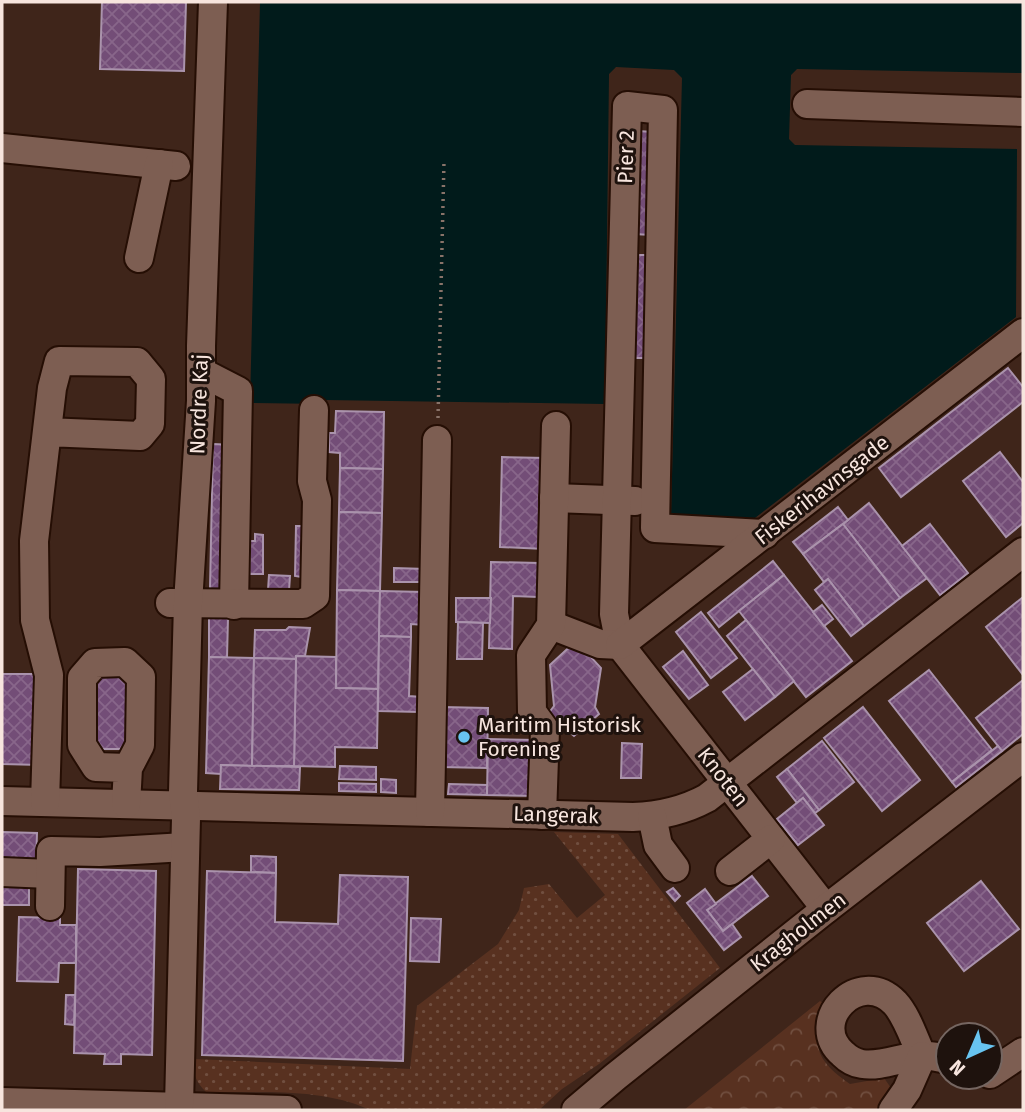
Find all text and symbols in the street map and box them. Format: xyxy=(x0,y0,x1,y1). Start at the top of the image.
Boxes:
street label: Pier 2 xyxy=(612,130,640,184)
street label: Nordre Kaj xyxy=(184,353,214,455)
street label: Fiskerihavnsgade xyxy=(750,430,894,550)
place label: Maritim Historisk Forening xyxy=(478,712,641,762)
marker: Maritim Historisk Forening xyxy=(456,729,472,745)
street label: Knoten xyxy=(692,742,754,812)
street label: Langerak xyxy=(513,801,599,829)
street label: Kragholmen xyxy=(745,887,851,977)
north arrow xyxy=(934,1021,1004,1091)
text: N xyxy=(945,1055,970,1081)

